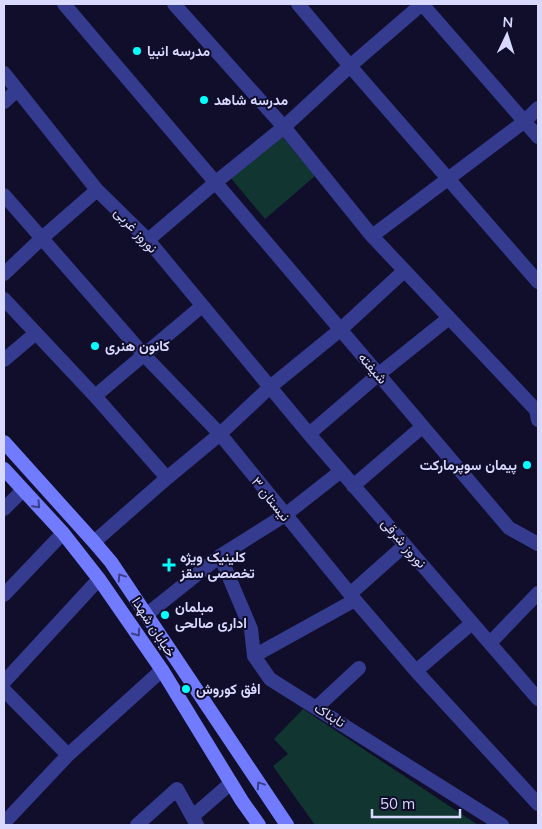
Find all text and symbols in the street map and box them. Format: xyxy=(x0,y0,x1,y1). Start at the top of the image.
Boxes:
north arrow xyxy=(482,10,532,60)
text: N xyxy=(502,13,514,31)
place label: مدرسه انبیا xyxy=(147,42,211,60)
marker: مدرسه انبیا xyxy=(131,45,143,57)
place label: مدرسه شاهد xyxy=(214,91,289,109)
marker: مدرسه شاهد xyxy=(198,94,210,106)
street label: نوروز غربی xyxy=(110,203,162,257)
place label: کانون هنری xyxy=(105,337,170,355)
marker: کانون هنری xyxy=(89,340,101,352)
street label: شیفته xyxy=(354,349,392,387)
place label: پیمان سوپرمارکت xyxy=(420,456,517,475)
marker: پیمان سوپرمارکت xyxy=(521,459,533,471)
street label: نیستان ۳ xyxy=(248,473,294,525)
one-way arrow xyxy=(31,499,40,508)
street label: نوروز شرقی xyxy=(377,514,431,572)
place label: کلینیک ویژه تخصصی سقز xyxy=(179,548,255,582)
marker: کلینیک ویژه تخصصی سقز xyxy=(162,558,176,572)
one-way arrow xyxy=(118,573,127,583)
street label: خیابان شهدا xyxy=(128,594,180,660)
place label: مبلمان اداری صالحی xyxy=(175,598,247,632)
marker: مبلمان اداری صالحی xyxy=(159,609,171,621)
one-way arrow xyxy=(131,627,140,637)
place label: افق کوروش xyxy=(196,680,261,698)
marker: افق کوروش xyxy=(180,683,192,695)
street label: تابناک xyxy=(311,699,349,732)
one-way arrow xyxy=(256,781,266,790)
scale bar xyxy=(372,786,460,818)
text: 50 m xyxy=(380,794,415,813)

